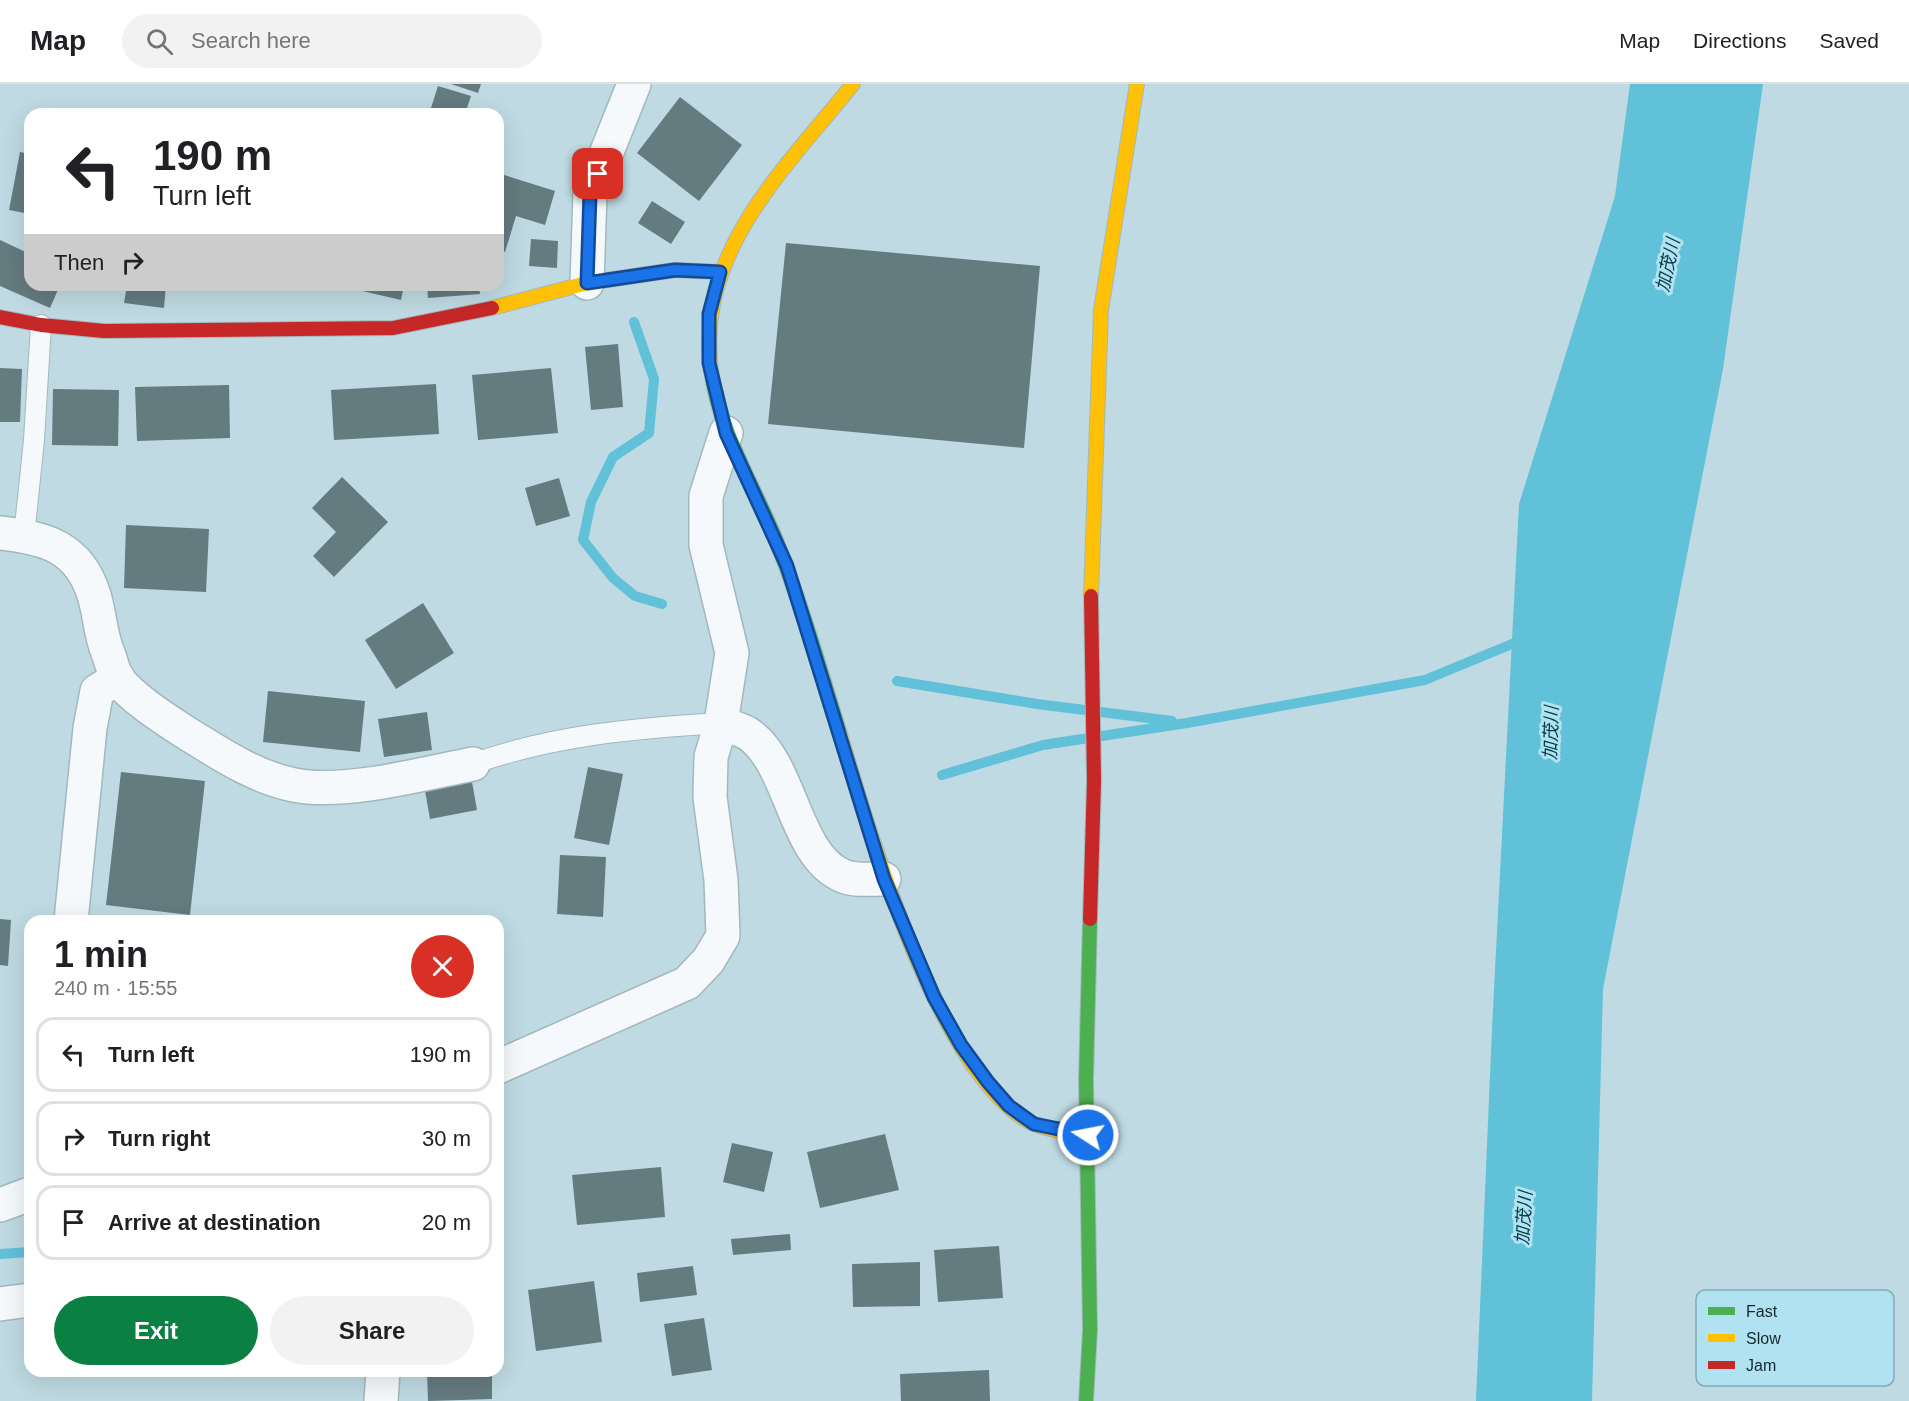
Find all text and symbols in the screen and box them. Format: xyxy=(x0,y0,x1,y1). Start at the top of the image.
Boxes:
search box xyxy=(122,14,542,68)
text: Map xyxy=(30,25,86,56)
icon: search xyxy=(143,25,176,58)
text: Search here xyxy=(191,28,311,53)
text: Map xyxy=(1619,29,1660,52)
text: Directions xyxy=(1693,29,1786,52)
text: Saved xyxy=(1819,29,1879,52)
icon: left xyxy=(54,132,132,210)
text: 190 m xyxy=(153,132,272,179)
pin xyxy=(572,148,623,199)
icon: arrive xyxy=(581,157,614,190)
text: Turn left xyxy=(153,181,251,211)
water label: 加茂川 xyxy=(1653,235,1684,293)
icon: right xyxy=(116,246,149,279)
text: Then xyxy=(54,250,104,275)
water label: 加茂川 xyxy=(1540,704,1562,760)
text: 1 min xyxy=(54,934,148,975)
button: close xyxy=(411,935,474,998)
text: 240 m · 15:55 xyxy=(54,977,177,999)
icon: left xyxy=(57,1038,90,1071)
text: Turn left xyxy=(108,1042,194,1067)
text: 190 m xyxy=(410,1042,471,1067)
position arrow xyxy=(1056,1103,1120,1167)
icon: right xyxy=(57,1122,90,1155)
text: Turn right xyxy=(108,1126,210,1151)
text: 30 m xyxy=(422,1126,471,1151)
water label: 加茂川 xyxy=(1512,1188,1536,1246)
icon: arrive xyxy=(57,1206,90,1239)
text: Arrive at destination xyxy=(108,1210,321,1235)
text: 20 m xyxy=(422,1210,471,1235)
legend xyxy=(1696,1290,1894,1386)
button: Exit xyxy=(54,1296,258,1365)
button: Share xyxy=(270,1296,474,1365)
text: Fast xyxy=(1746,1303,1778,1320)
text: Slow xyxy=(1746,1330,1781,1347)
text: Jam xyxy=(1746,1357,1776,1374)

